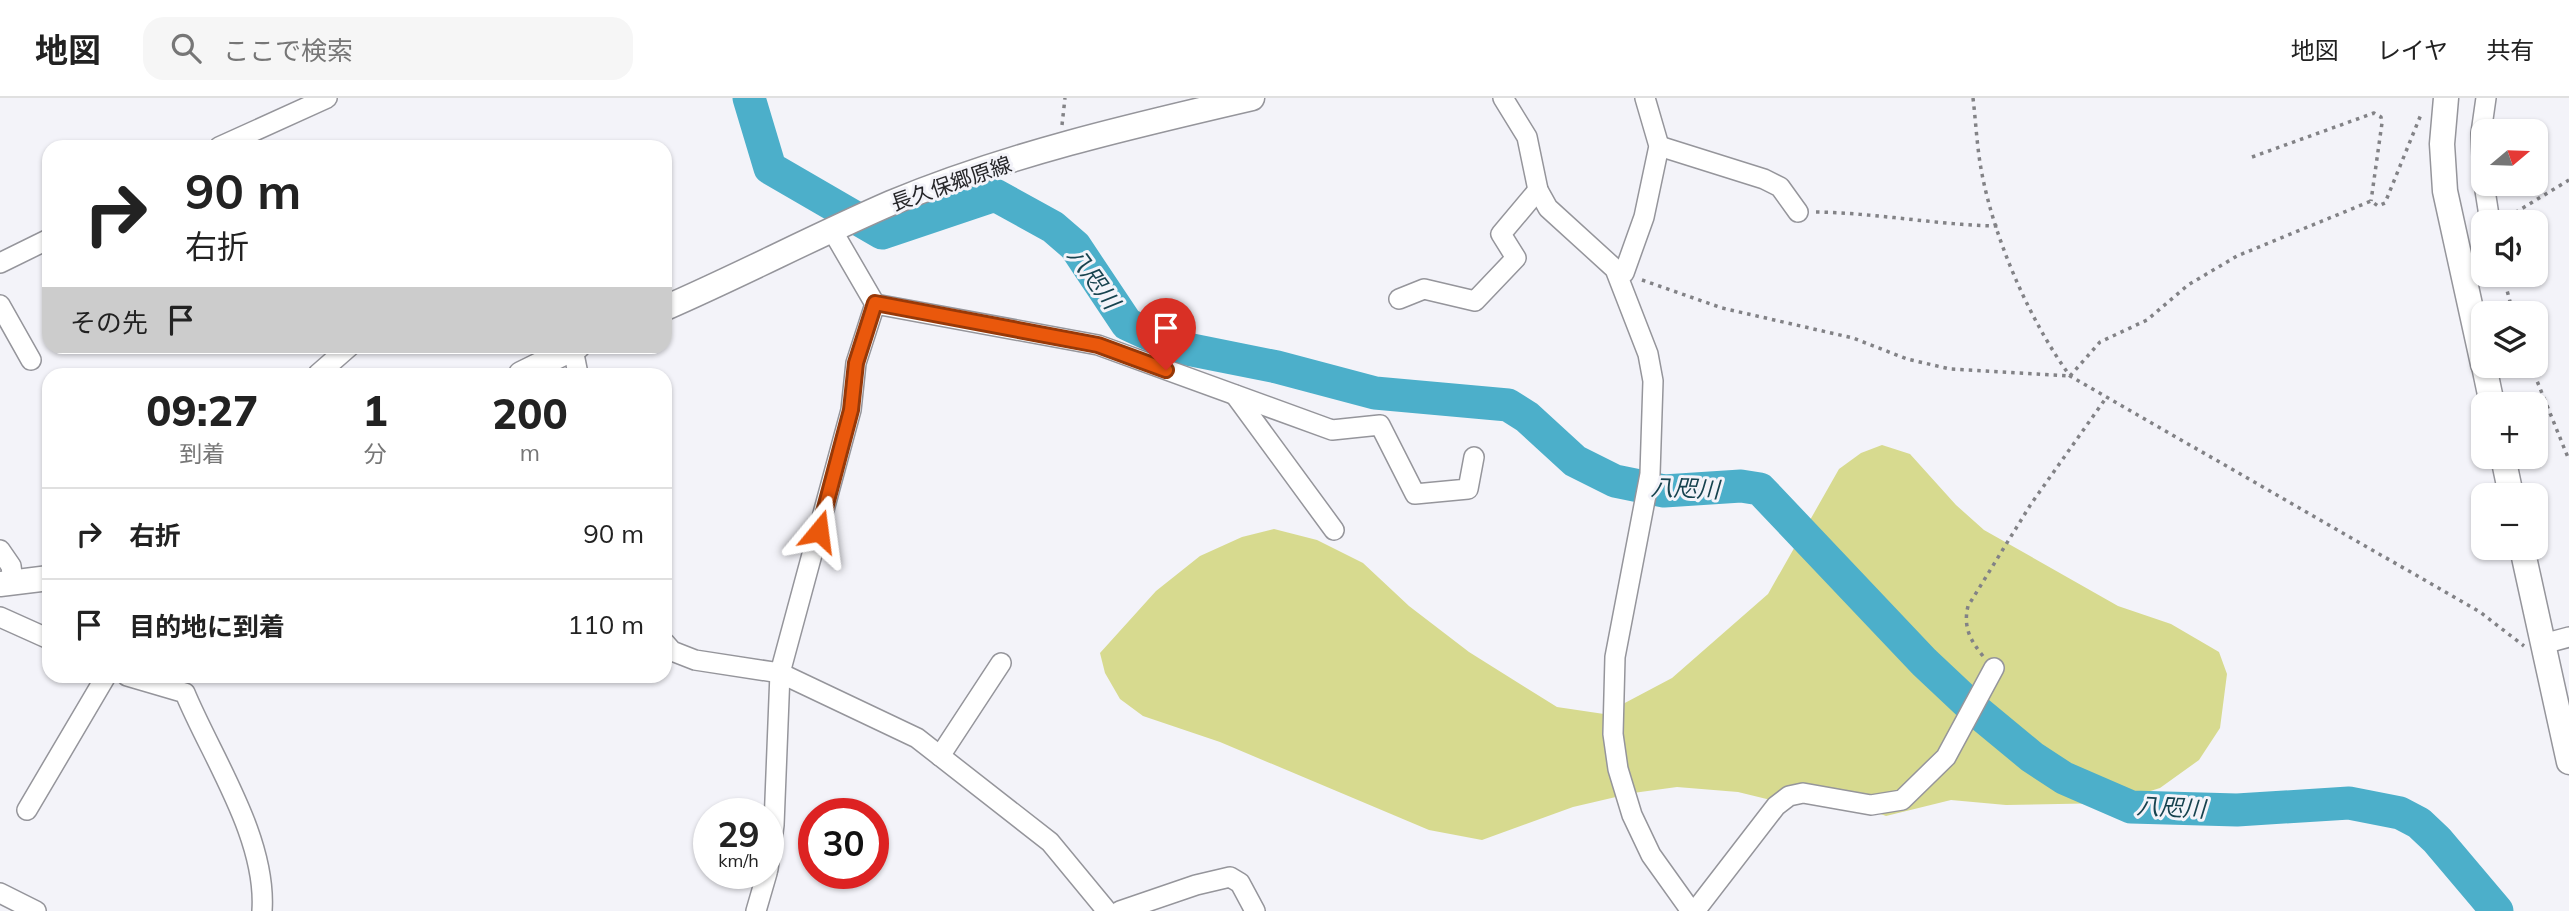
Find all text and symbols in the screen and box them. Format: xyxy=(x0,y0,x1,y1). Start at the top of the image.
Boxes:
search box xyxy=(143,17,633,80)
text: 地図 xyxy=(35,29,101,70)
icon: search xyxy=(167,29,205,67)
text: ここで検索 xyxy=(223,34,353,67)
text: 地図 xyxy=(2291,35,2339,65)
text: レイヤ xyxy=(2377,35,2448,65)
text: 共有 xyxy=(2486,35,2534,65)
north arrow xyxy=(2471,119,2548,196)
map controls xyxy=(2471,119,2548,560)
street label: 長久保郷原線 xyxy=(887,150,1015,216)
text: 90 m xyxy=(185,160,301,221)
icon: right xyxy=(70,168,161,259)
button: sound xyxy=(2471,210,2548,287)
text: 右折 xyxy=(185,226,249,266)
water label: 八咫川 xyxy=(1062,242,1128,317)
pin xyxy=(1136,298,1196,370)
icon: arrive xyxy=(162,301,200,339)
button: layers xyxy=(2471,301,2548,378)
text: その先 xyxy=(70,306,148,339)
icon: arrive xyxy=(1147,309,1185,347)
text: 09:27 xyxy=(146,384,258,437)
text: 1 xyxy=(362,384,388,437)
text: 200 xyxy=(492,387,568,440)
button: + xyxy=(2471,392,2548,469)
text: m xyxy=(520,438,540,467)
text: 到着 xyxy=(179,439,225,468)
text: 分 xyxy=(364,439,387,468)
water label: 八咫川 xyxy=(1650,472,1723,504)
button: − xyxy=(2471,483,2548,560)
position arrow xyxy=(782,494,856,568)
icon: right xyxy=(70,515,108,553)
text: 90 m xyxy=(583,517,644,550)
text: 右折 xyxy=(129,519,181,552)
icon: arrive xyxy=(70,606,108,644)
text: 110 m xyxy=(568,608,644,641)
text: 目的地に到着 xyxy=(129,610,285,643)
water label: 八咫川 xyxy=(2136,791,2209,823)
speed limit sign: 30 xyxy=(798,798,889,889)
text: 29 xyxy=(717,812,760,856)
text: km/h xyxy=(718,849,759,872)

